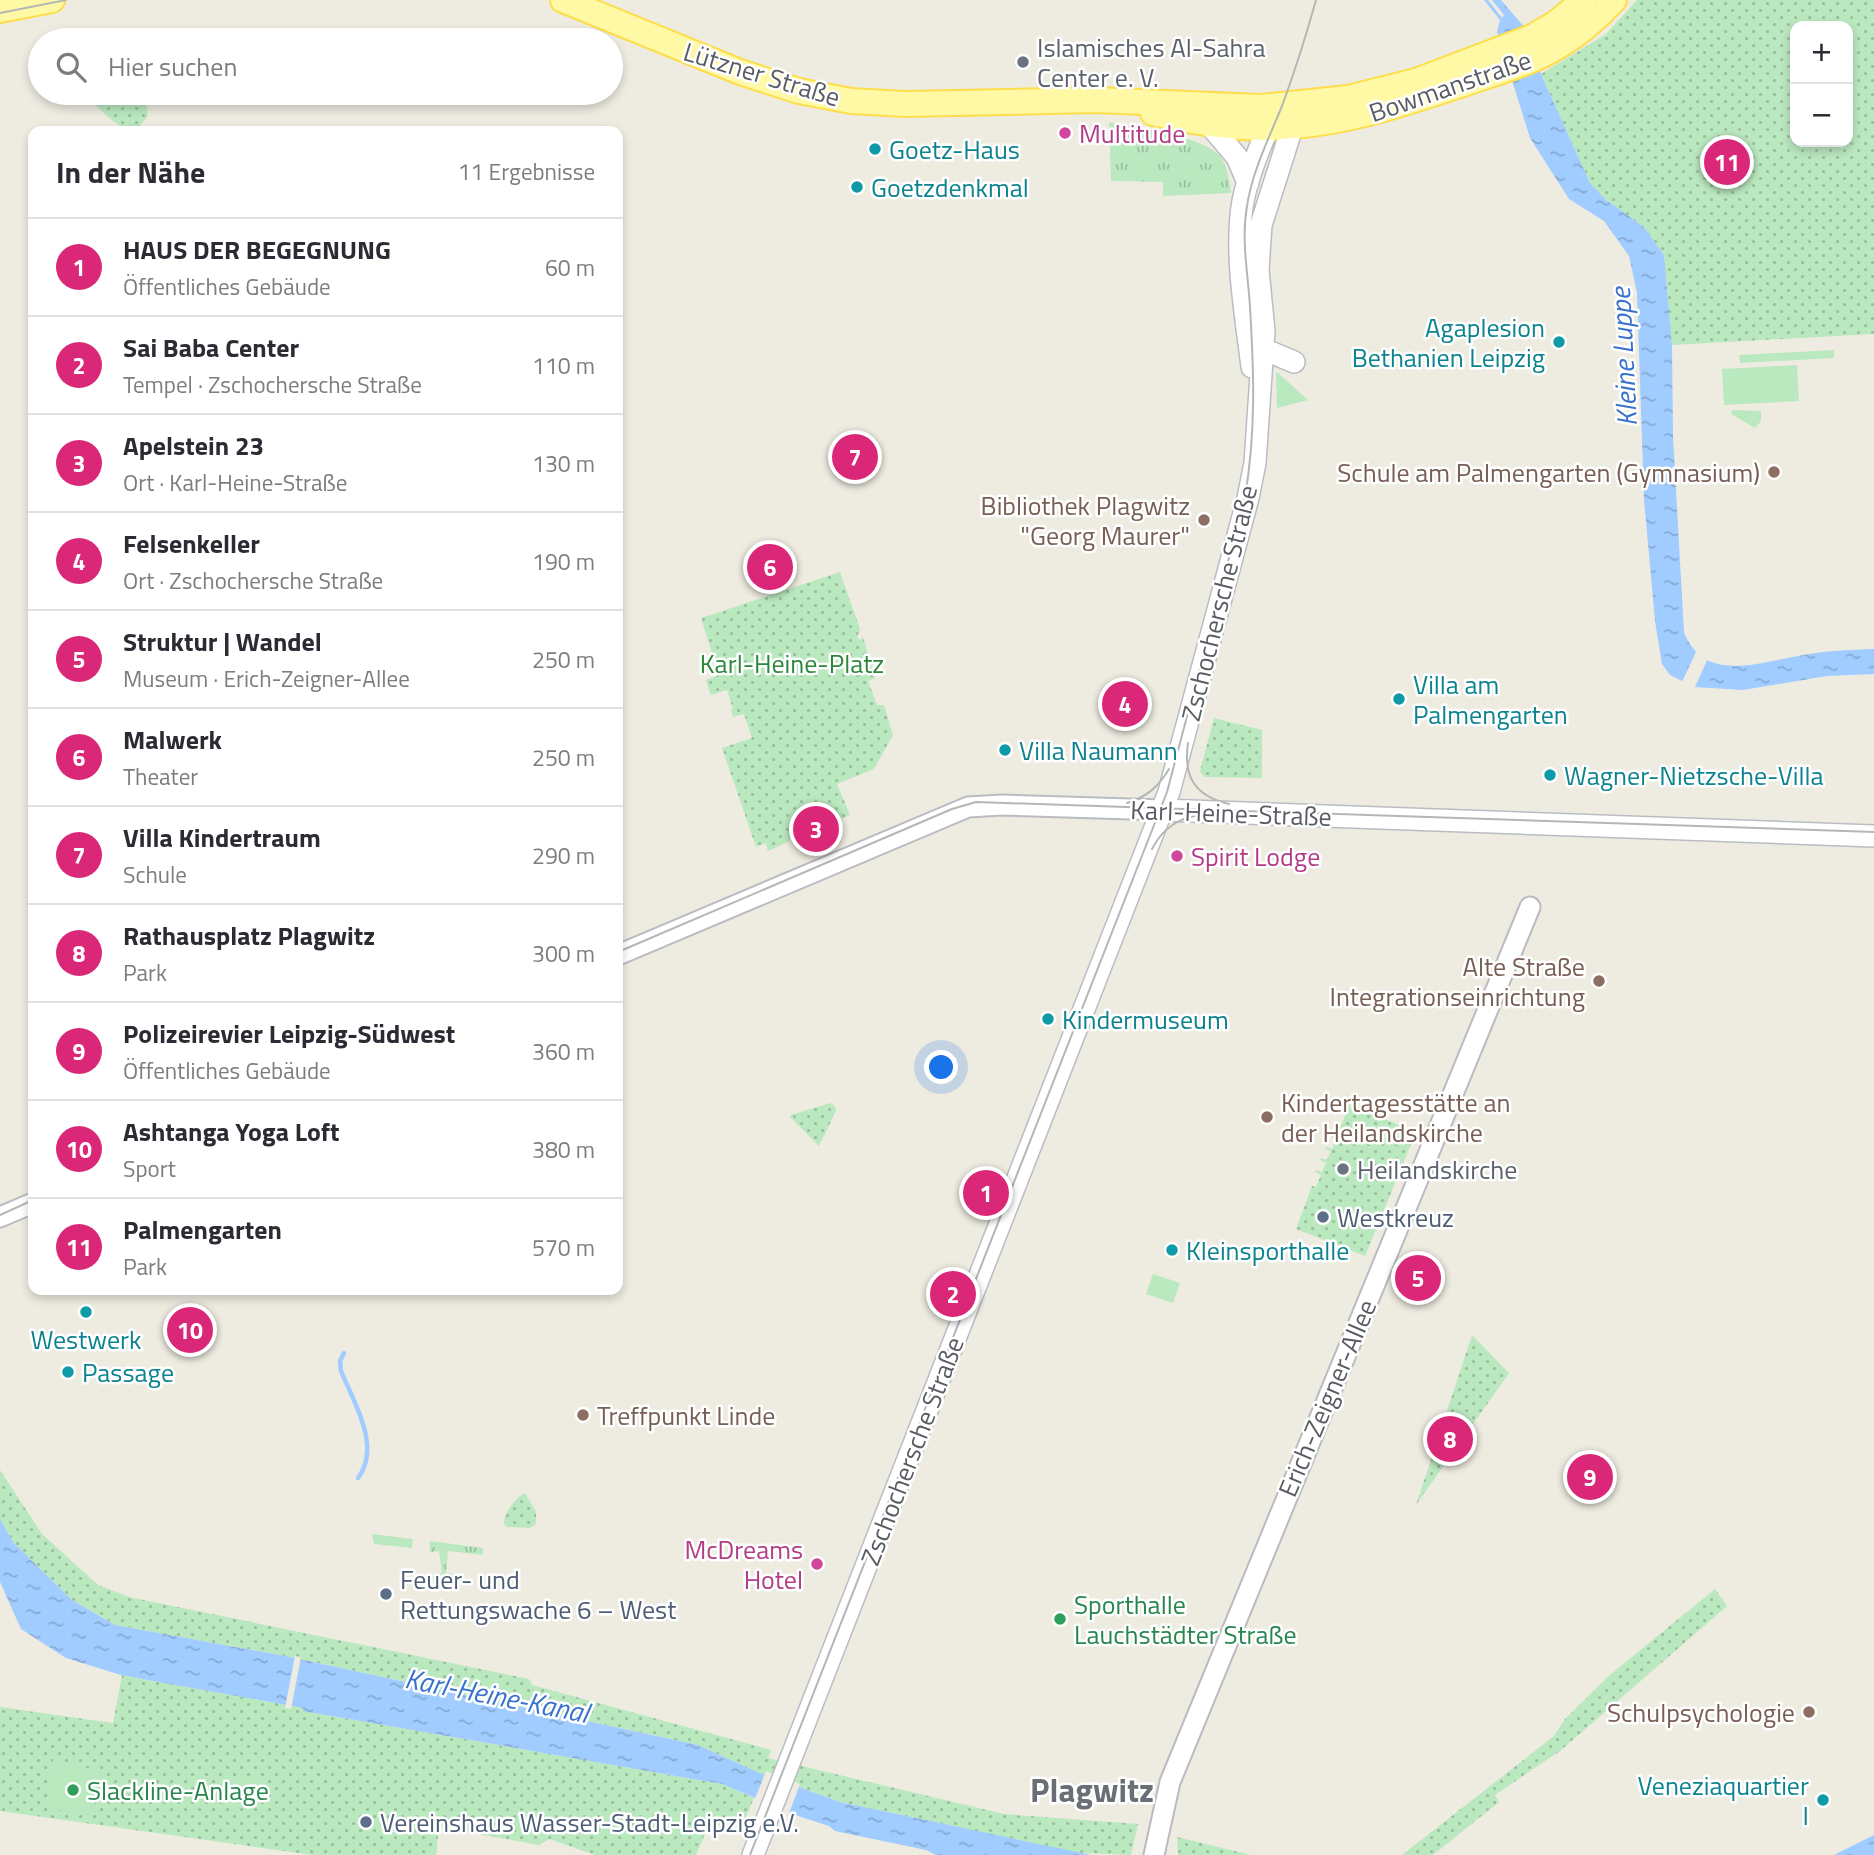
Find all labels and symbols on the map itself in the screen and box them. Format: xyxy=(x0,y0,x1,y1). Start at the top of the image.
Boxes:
place label: Islamisches Al-Sahra Center e. V. xyxy=(1037,28,1266,97)
street label: Lützner Straße xyxy=(679,32,845,116)
street label: Bowmanstraße xyxy=(1364,40,1536,132)
marker: Islamisches Al-Sahra Center e. V. xyxy=(1015,54,1031,70)
place label: Multitude xyxy=(1079,114,1185,153)
marker: Multitude xyxy=(1057,125,1073,141)
place label: Goetz-Haus xyxy=(889,130,1020,169)
pin: 11 xyxy=(1704,136,1750,188)
marker: Goetz-Haus xyxy=(867,141,883,157)
place label: Goetzdenkmal xyxy=(871,168,1029,207)
marker: Goetzdenkmal xyxy=(849,179,865,195)
water label: Kleine Luppe xyxy=(1598,284,1648,428)
place label: Agaplesion Bethanien Leipzig xyxy=(1352,308,1545,377)
marker: Agaplesion Bethanien Leipzig xyxy=(1551,334,1567,350)
pin: 7 xyxy=(832,431,878,483)
place label: Schule am Palmengarten (Gymnasium) xyxy=(1337,453,1760,492)
marker: Schule am Palmengarten (Gymnasium) xyxy=(1766,464,1782,480)
street label: Zschochersche Straße xyxy=(1171,481,1267,725)
place label: Bibliothek Plagwitz "Georg Maurer" xyxy=(981,486,1190,555)
marker: Bibliothek Plagwitz "Georg Maurer" xyxy=(1196,512,1212,528)
pin: 6 xyxy=(747,541,793,593)
park label: Karl-Heine-Platz xyxy=(700,644,884,683)
place label: Villa am Palmengarten xyxy=(1413,665,1568,734)
pin: 4 xyxy=(1102,678,1148,730)
marker: Villa am Palmengarten xyxy=(1391,691,1407,707)
place label: Villa Naumann xyxy=(1019,731,1178,770)
marker: Villa Naumann xyxy=(997,742,1013,758)
place label: Wagner-Nietzsche-Villa xyxy=(1564,756,1824,795)
marker: Wagner-Nietzsche-Villa xyxy=(1542,767,1558,783)
street label: Karl-Heine-Straße xyxy=(1130,790,1332,836)
pin: 3 xyxy=(793,803,839,855)
place label: Spirit Lodge xyxy=(1191,837,1320,876)
marker: Spirit Lodge xyxy=(1169,848,1185,864)
place label: Alte Straße Integrationseinrichtung xyxy=(1330,947,1585,1016)
marker: Alte Straße Integrationseinrichtung xyxy=(1591,973,1607,989)
place label: Kindermuseum xyxy=(1062,1000,1229,1039)
marker: Kindermuseum xyxy=(1040,1011,1056,1027)
your location xyxy=(924,1050,958,1084)
place label: Kindertagesstätte an der Heilandskirche xyxy=(1281,1083,1510,1152)
marker: Kindertagesstätte an der Heilandskirche xyxy=(1259,1109,1275,1125)
place label: Heilandskirche xyxy=(1357,1150,1517,1189)
marker: Heilandskirche xyxy=(1335,1161,1351,1177)
pin: 1 xyxy=(963,1167,1009,1219)
place label: Westkreuz xyxy=(1337,1198,1454,1237)
marker: Westkreuz xyxy=(1315,1209,1331,1225)
place label: Kleinsporthalle xyxy=(1186,1231,1349,1270)
marker: Kleinsporthalle xyxy=(1164,1242,1180,1258)
pin: 5 xyxy=(1395,1252,1441,1304)
pin: 2 xyxy=(930,1268,976,1320)
street label: Erich-Zeigner-Allee xyxy=(1268,1293,1386,1503)
marker: Westwerk xyxy=(78,1304,94,1320)
pin: 10 xyxy=(167,1304,213,1356)
place label: Westwerk xyxy=(30,1320,142,1359)
street label: Zschochersche Straße xyxy=(850,1331,974,1571)
place label: Passage xyxy=(82,1353,174,1392)
marker: Passage xyxy=(60,1364,76,1380)
place label: Treffpunkt Linde xyxy=(597,1396,775,1435)
marker: Treffpunkt Linde xyxy=(575,1407,591,1423)
pin: 8 xyxy=(1427,1413,1473,1465)
pin: 9 xyxy=(1567,1451,1613,1503)
place label: McDreams Hotel xyxy=(684,1530,803,1599)
marker: McDreams Hotel xyxy=(809,1556,825,1572)
place label: Feuer- und Rettungswache 6 – West xyxy=(400,1560,676,1629)
place label: Sporthalle Lauchstädter Straße xyxy=(1074,1585,1297,1654)
marker: Feuer- und Rettungswache 6 – West xyxy=(378,1586,394,1602)
marker: Sporthalle Lauchstädter Straße xyxy=(1052,1611,1068,1627)
water label: Karl-Heine-Kanal xyxy=(401,1656,595,1734)
place label: Schulpsychologie xyxy=(1607,1693,1795,1732)
marker: Schulpsychologie xyxy=(1801,1704,1817,1720)
district label: Plagwitz xyxy=(1030,1765,1154,1815)
place label: Veneziaquartier I xyxy=(1637,1766,1809,1835)
place label: Slackline-Anlage xyxy=(87,1771,269,1810)
marker: Slackline-Anlage xyxy=(65,1782,81,1798)
marker: Veneziaquartier I xyxy=(1815,1792,1831,1808)
place label: Vereinshaus Wasser-Stadt-Leipzig e.V. xyxy=(380,1803,799,1842)
marker: Vereinshaus Wasser-Stadt-Leipzig e.V. xyxy=(358,1814,374,1830)

